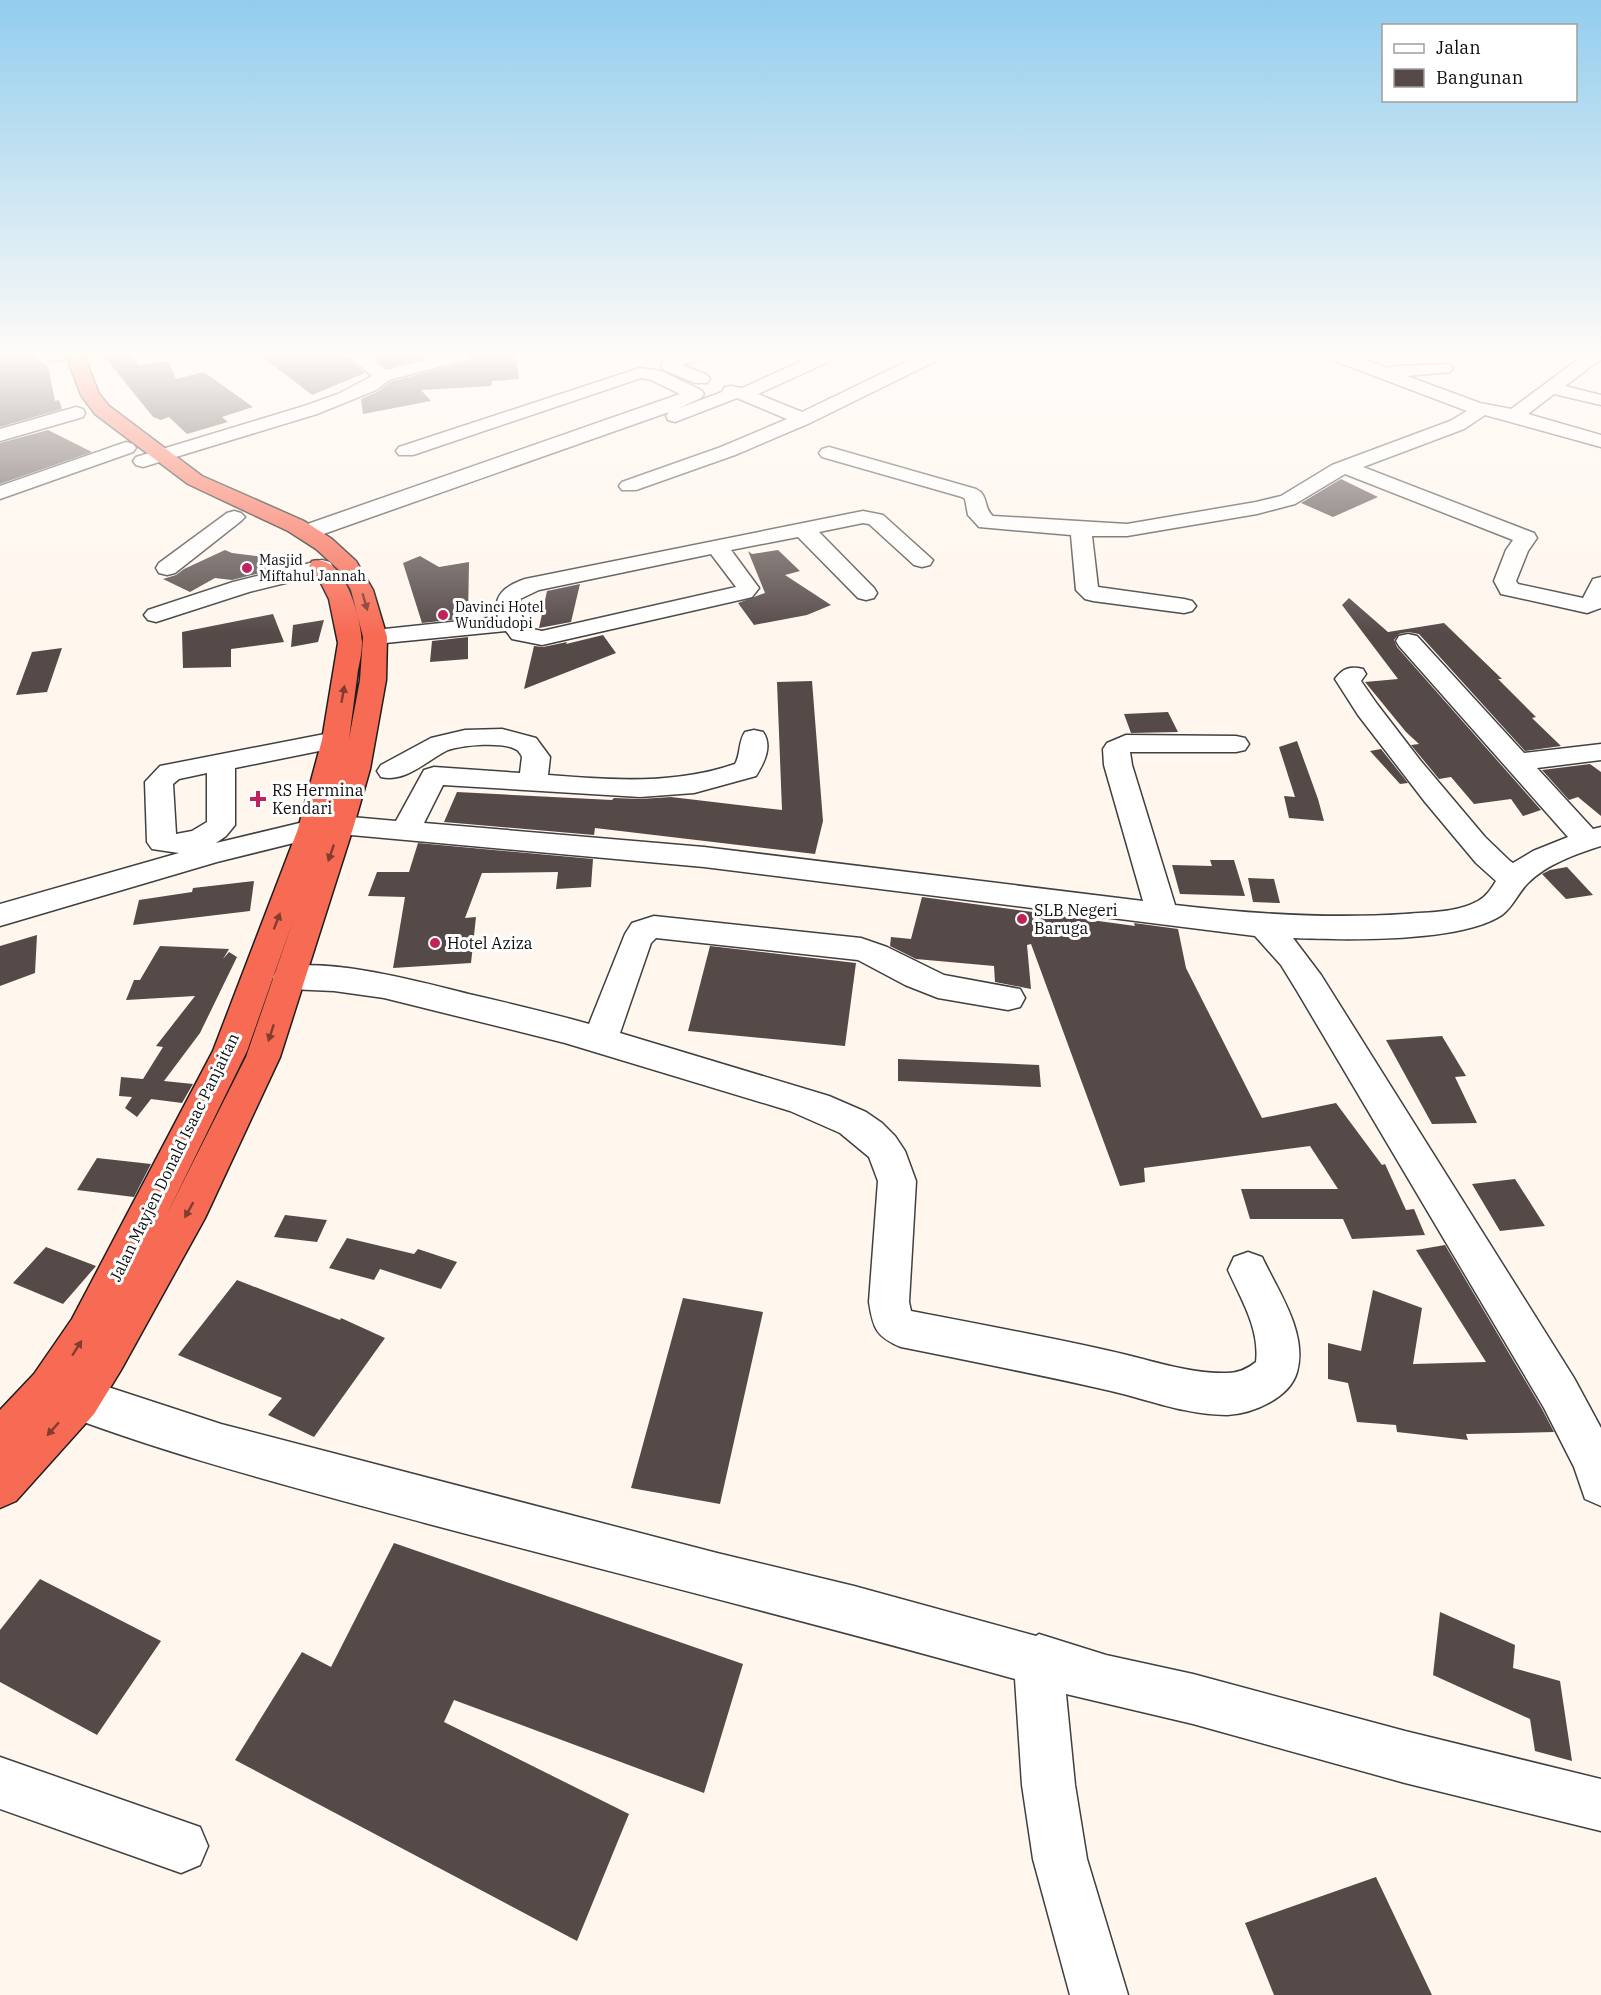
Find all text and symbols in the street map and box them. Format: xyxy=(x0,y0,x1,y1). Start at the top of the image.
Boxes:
legend xyxy=(1382,24,1577,102)
text: Jalan xyxy=(1436,36,1481,59)
text: Bangunan xyxy=(1436,66,1523,89)
place label: Masjid Miftahul Jannah xyxy=(259,551,366,585)
marker: Masjid Miftahul Jannah xyxy=(240,561,254,575)
one-way arrow xyxy=(361,593,370,611)
place label: Davinci Hotel Wundudopi xyxy=(455,598,544,632)
marker: Davinci Hotel Wundudopi xyxy=(436,608,450,622)
one-way arrow xyxy=(339,685,348,704)
place label: RS Hermina Kendari xyxy=(272,780,364,818)
marker: RS Hermina Kendari xyxy=(249,790,267,808)
one-way arrow xyxy=(325,844,335,862)
place label: SLB Negeri Baruga xyxy=(1034,900,1118,938)
one-way arrow xyxy=(272,912,282,930)
marker: SLB Negeri Baruga xyxy=(1015,912,1029,926)
place label: Hotel Aziza xyxy=(447,933,533,953)
marker: Hotel Aziza xyxy=(428,936,442,950)
one-way arrow xyxy=(266,1024,275,1042)
street label: Jalan Mayjen Donald Isaac Panjaitan xyxy=(105,1029,243,1285)
one-way arrow xyxy=(184,1202,194,1219)
one-way arrow xyxy=(71,1340,82,1356)
one-way arrow xyxy=(47,1422,61,1436)

